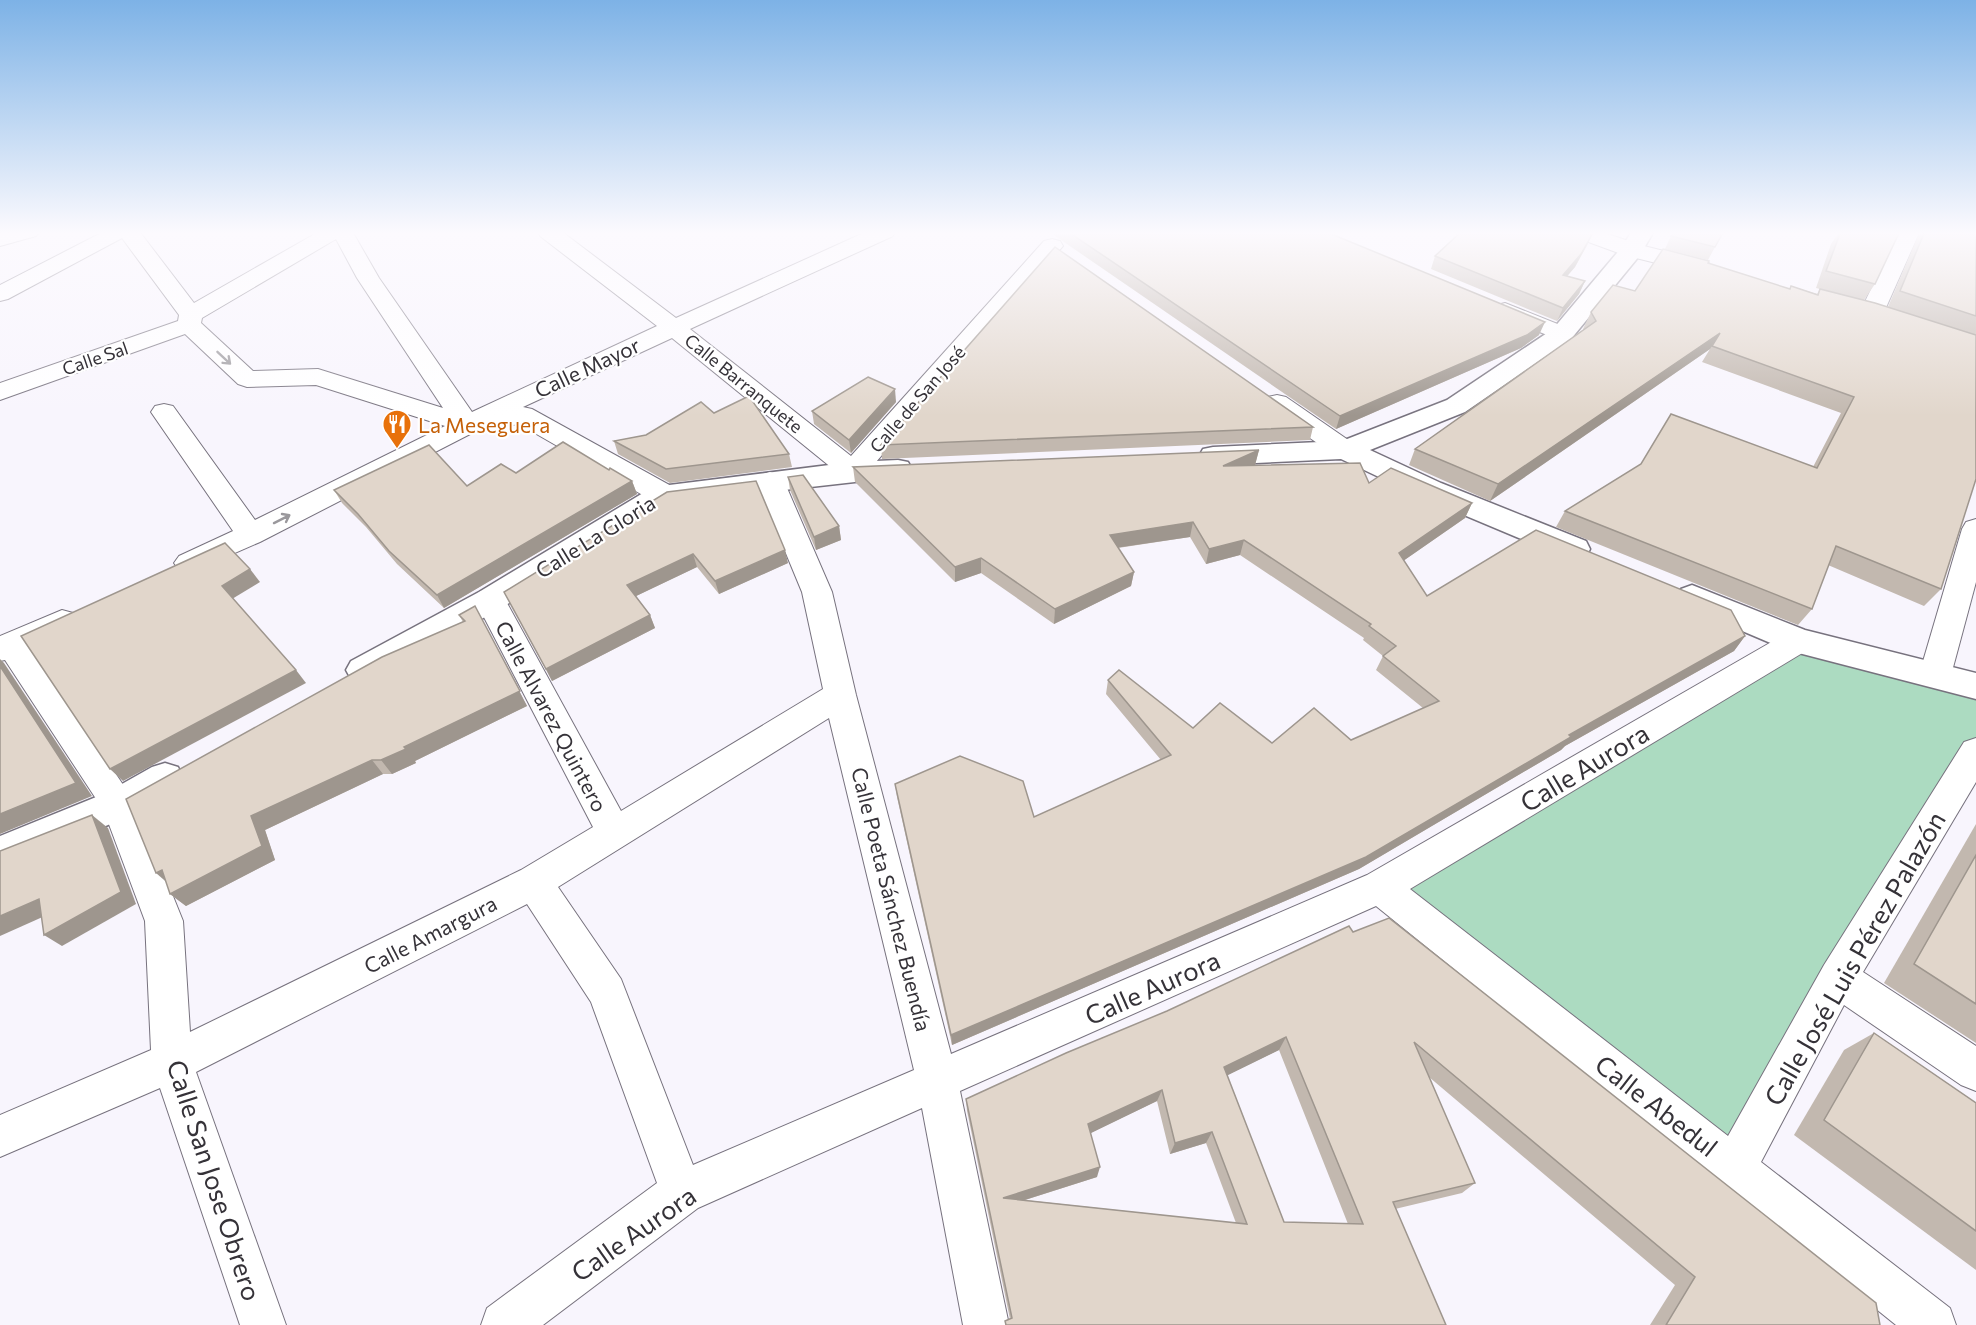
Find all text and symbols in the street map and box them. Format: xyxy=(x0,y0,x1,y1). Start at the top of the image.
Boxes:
street label: Calle Barranquete xyxy=(681,329,807,437)
street label: Calle Mayor xyxy=(530,332,644,402)
street label: Calle Sal xyxy=(59,336,131,380)
street label: Calle de San José xyxy=(865,341,969,457)
one-way arrow xyxy=(216,350,231,364)
restaurant icon: La Meseguera xyxy=(381,408,413,450)
place label: La Meseguera xyxy=(418,412,550,437)
street label: Calle La Gloria xyxy=(531,489,659,583)
one-way arrow xyxy=(273,513,290,525)
street label: Calle Alvarez Quintero xyxy=(491,616,613,816)
street label: Calle Aurora xyxy=(1514,716,1654,818)
street label: Calle Poeta Sánchez Buendía xyxy=(847,764,937,1034)
street label: Calle José Luis Pérez Palazón xyxy=(1757,806,1951,1110)
street label: Calle Amargura xyxy=(359,890,501,978)
street label: Calle Aurora xyxy=(1080,943,1224,1031)
street label: Calle Abedul xyxy=(1590,1048,1724,1162)
street label: Calle San Jose Obrero xyxy=(161,1056,269,1304)
street label: Calle Aurora xyxy=(565,1179,701,1287)

